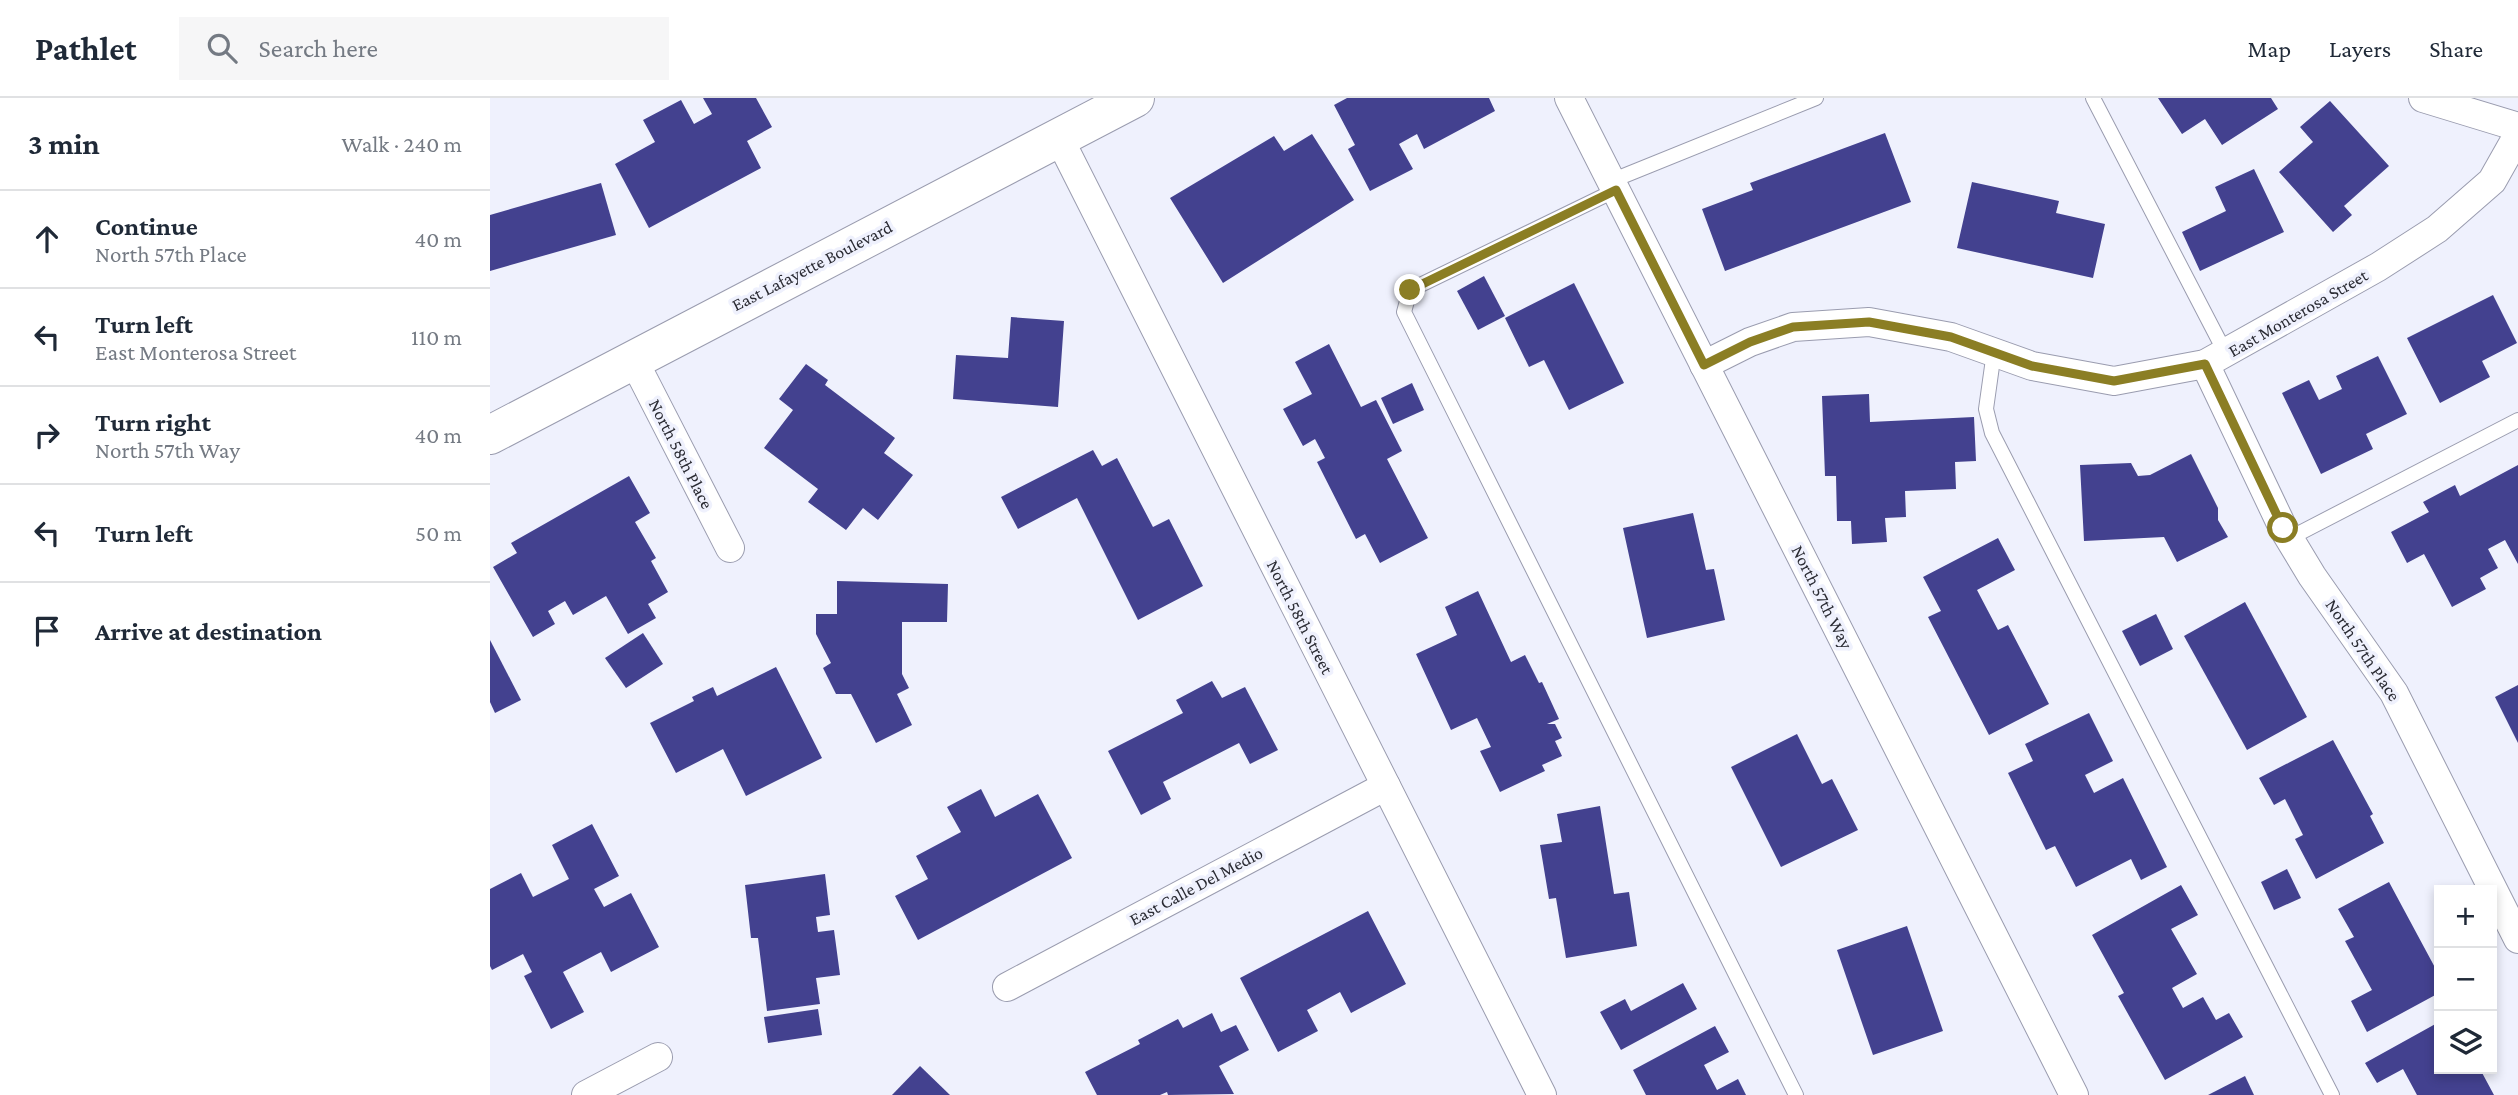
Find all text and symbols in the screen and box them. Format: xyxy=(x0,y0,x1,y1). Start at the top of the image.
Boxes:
search box xyxy=(179,17,669,80)
icon: search xyxy=(203,29,241,67)
text: Pathlet xyxy=(35,30,137,67)
text: Search here xyxy=(259,34,378,63)
text: Map xyxy=(2247,35,2291,62)
text: Layers xyxy=(2329,35,2391,62)
text: Share xyxy=(2429,35,2483,62)
text: 3 min xyxy=(28,127,100,160)
text: Walk · 240 m xyxy=(342,131,462,157)
text: Continue xyxy=(95,212,198,241)
street label: East Lafayette Boulevard xyxy=(728,217,896,315)
icon: ahead xyxy=(28,220,66,258)
text: 40 m xyxy=(414,226,462,252)
text: North 57th Place xyxy=(95,241,247,267)
street label: East Monterosa Street xyxy=(2225,264,2372,361)
route end xyxy=(1394,274,1425,305)
text: Turn left xyxy=(95,310,193,339)
icon: left xyxy=(28,318,66,356)
text: 110 m xyxy=(411,324,462,350)
text: East Monterosa Street xyxy=(95,339,296,365)
street label: North 58th Place xyxy=(645,396,717,512)
text: Turn right xyxy=(95,408,211,437)
icon: right xyxy=(28,416,66,454)
text: 40 m xyxy=(414,422,462,448)
text: North 57th Way xyxy=(95,437,240,463)
route start xyxy=(2267,512,2298,543)
icon: left xyxy=(28,514,66,552)
text: Turn left xyxy=(95,519,193,548)
text: 50 m xyxy=(415,520,462,546)
street label: North 57th Way xyxy=(1787,542,1857,653)
street label: North 58th Street xyxy=(1263,557,1338,678)
street label: North 57th Place xyxy=(2322,595,2405,705)
icon: arrive xyxy=(28,612,66,650)
text: Arrive at destination xyxy=(95,617,322,646)
street label: East Calle Del Medio xyxy=(1126,842,1266,930)
map controls xyxy=(2434,885,2497,1074)
button: + xyxy=(2434,885,2497,948)
button: − xyxy=(2434,948,2497,1011)
button: layers xyxy=(2434,1011,2497,1074)

